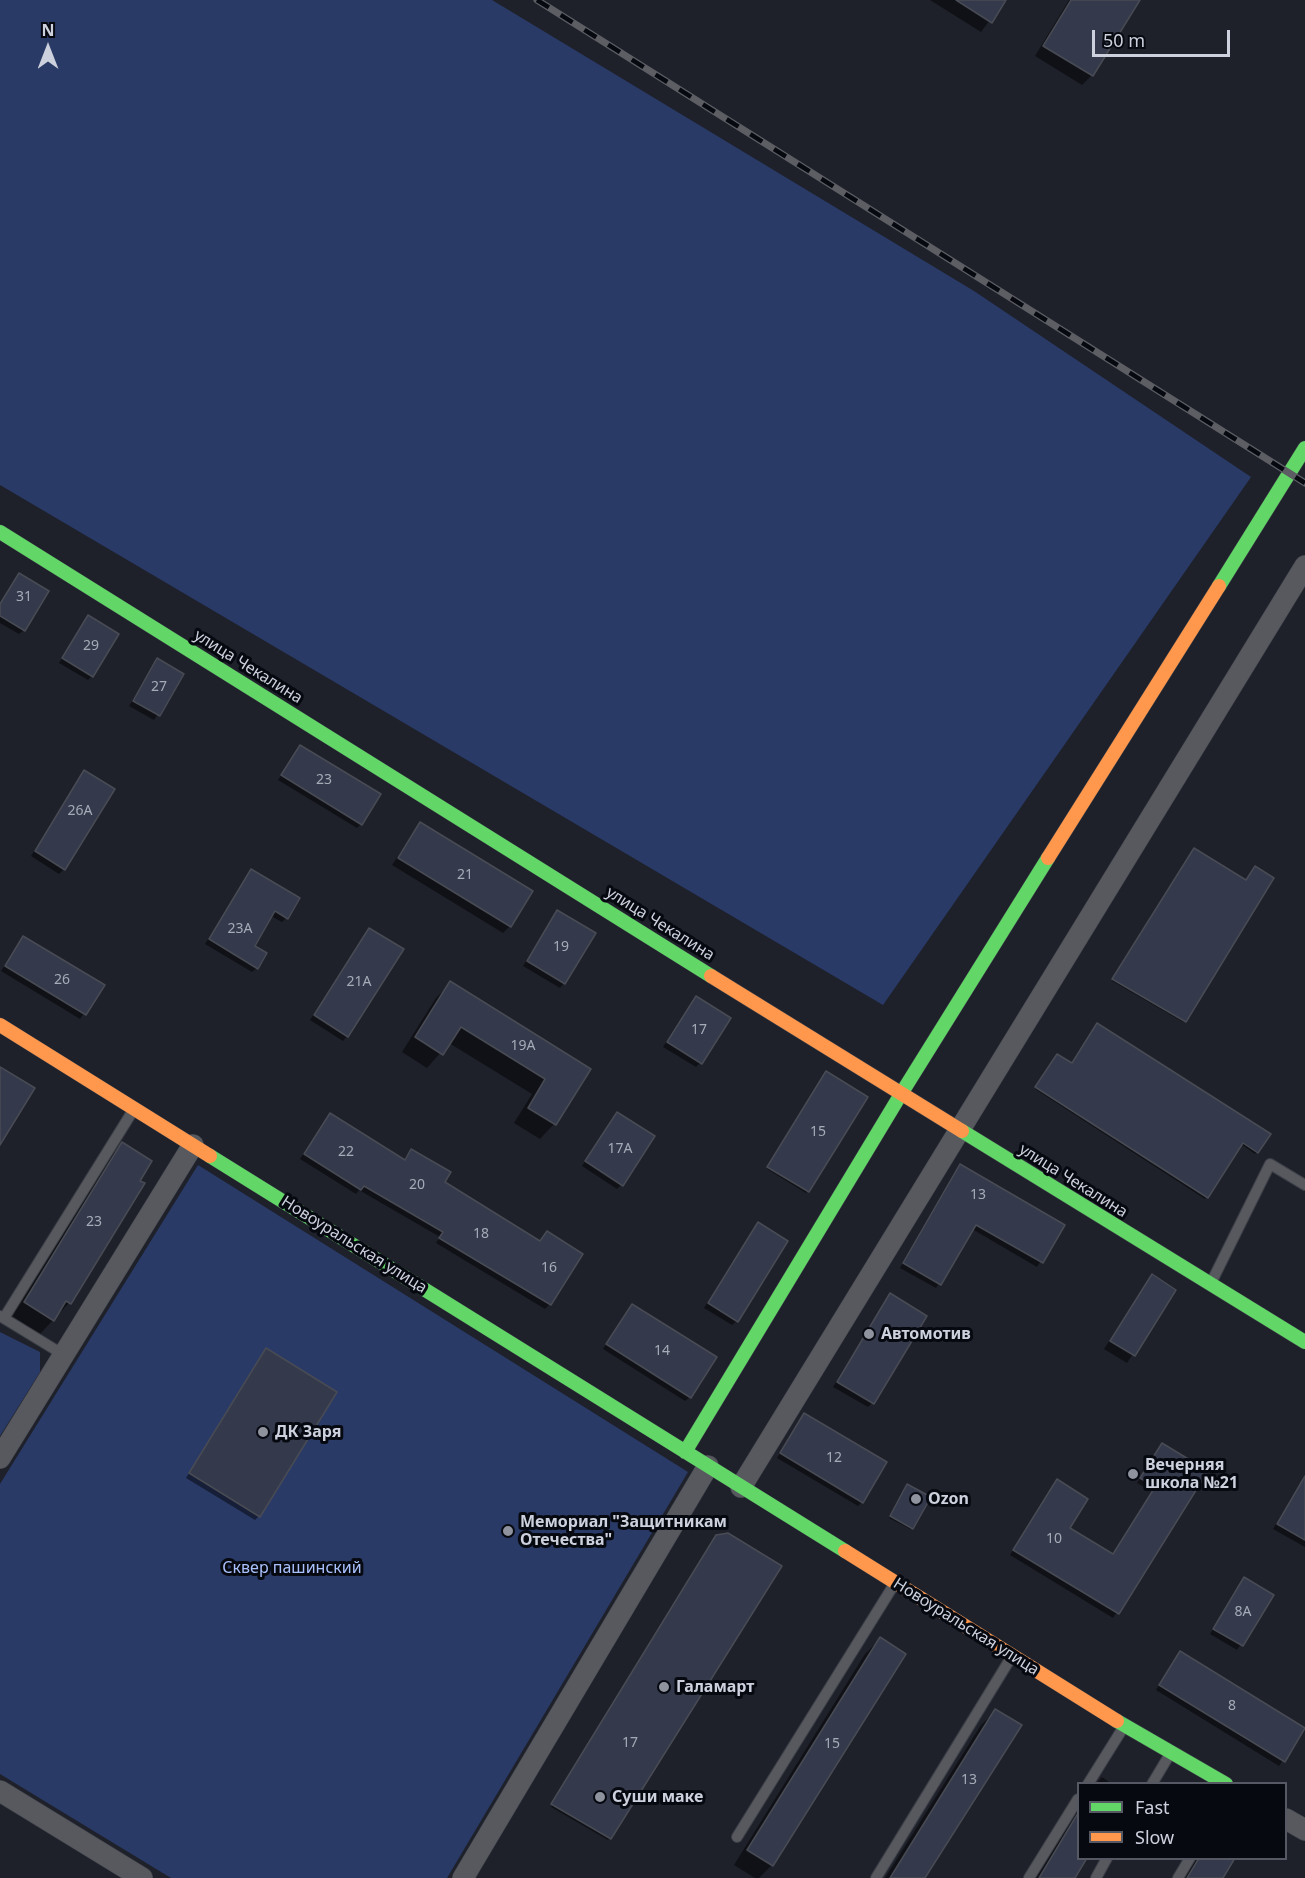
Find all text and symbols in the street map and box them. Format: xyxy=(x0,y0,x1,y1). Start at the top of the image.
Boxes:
north arrow xyxy=(18,18,78,78)
scale bar xyxy=(1095,18,1233,56)
text: N xyxy=(41,19,55,41)
text: 50 m xyxy=(1103,28,1145,52)
house number: 31 xyxy=(16,589,32,605)
street label: улица Чекалина xyxy=(190,626,306,708)
house number: 29 xyxy=(83,638,99,654)
house number: 27 xyxy=(151,679,167,695)
house number: 23 xyxy=(316,772,332,788)
house number: 26А xyxy=(68,803,92,819)
house number: 21 xyxy=(457,867,473,883)
street label: улица Чекалина xyxy=(602,883,718,965)
house number: 23А xyxy=(228,921,252,937)
house number: 19 xyxy=(553,939,569,955)
house number: 26 xyxy=(54,972,70,988)
house number: 21А xyxy=(347,974,371,990)
house number: 17 xyxy=(691,1022,707,1038)
house number: 19А xyxy=(511,1038,535,1054)
house number: 15 xyxy=(810,1124,826,1140)
street label: улица Чекалина xyxy=(1015,1140,1131,1222)
house number: 17А xyxy=(608,1141,632,1157)
house number: 22 xyxy=(338,1144,354,1160)
house number: 20 xyxy=(409,1177,425,1193)
house number: 13 xyxy=(970,1187,986,1203)
street label: Новоуральская улица xyxy=(278,1192,430,1298)
house number: 23 xyxy=(86,1214,102,1230)
house number: 18 xyxy=(473,1226,489,1242)
house number: 16 xyxy=(541,1260,557,1276)
place label: Автомотив xyxy=(881,1324,971,1344)
marker: Автомотив xyxy=(862,1327,876,1341)
house number: 14 xyxy=(654,1343,670,1359)
place label: ДК Заря xyxy=(275,1422,341,1442)
marker: ДК Заря xyxy=(256,1425,270,1439)
house number: 12 xyxy=(826,1450,842,1466)
place label: Вечерняя школа №21 xyxy=(1145,1455,1238,1493)
marker: Вечерняя школа №21 xyxy=(1126,1467,1140,1481)
place label: Ozon xyxy=(928,1489,969,1509)
marker: Ozon xyxy=(909,1492,923,1506)
place label: Мемориал "Защитникам Отечества" xyxy=(520,1512,727,1550)
marker: Мемориал "Защитникам Отечества" xyxy=(501,1524,515,1538)
house number: 10 xyxy=(1046,1531,1062,1547)
park label: Сквер пашинский xyxy=(222,1558,362,1578)
street label: Новоуральская улица xyxy=(890,1574,1042,1680)
house number: 8А xyxy=(1235,1604,1251,1620)
place label: Галамарт xyxy=(676,1677,754,1697)
marker: Галамарт xyxy=(657,1680,671,1694)
house number: 8 xyxy=(1228,1698,1236,1714)
house number: 17 xyxy=(622,1735,638,1751)
house number: 15 xyxy=(824,1736,840,1752)
house number: 13 xyxy=(961,1772,977,1788)
legend xyxy=(1077,1782,1287,1860)
place label: Суши маке xyxy=(612,1787,703,1807)
marker: Суши маке xyxy=(593,1790,607,1804)
text: Fast xyxy=(1135,1795,1170,1819)
text: Slow xyxy=(1135,1825,1174,1849)

